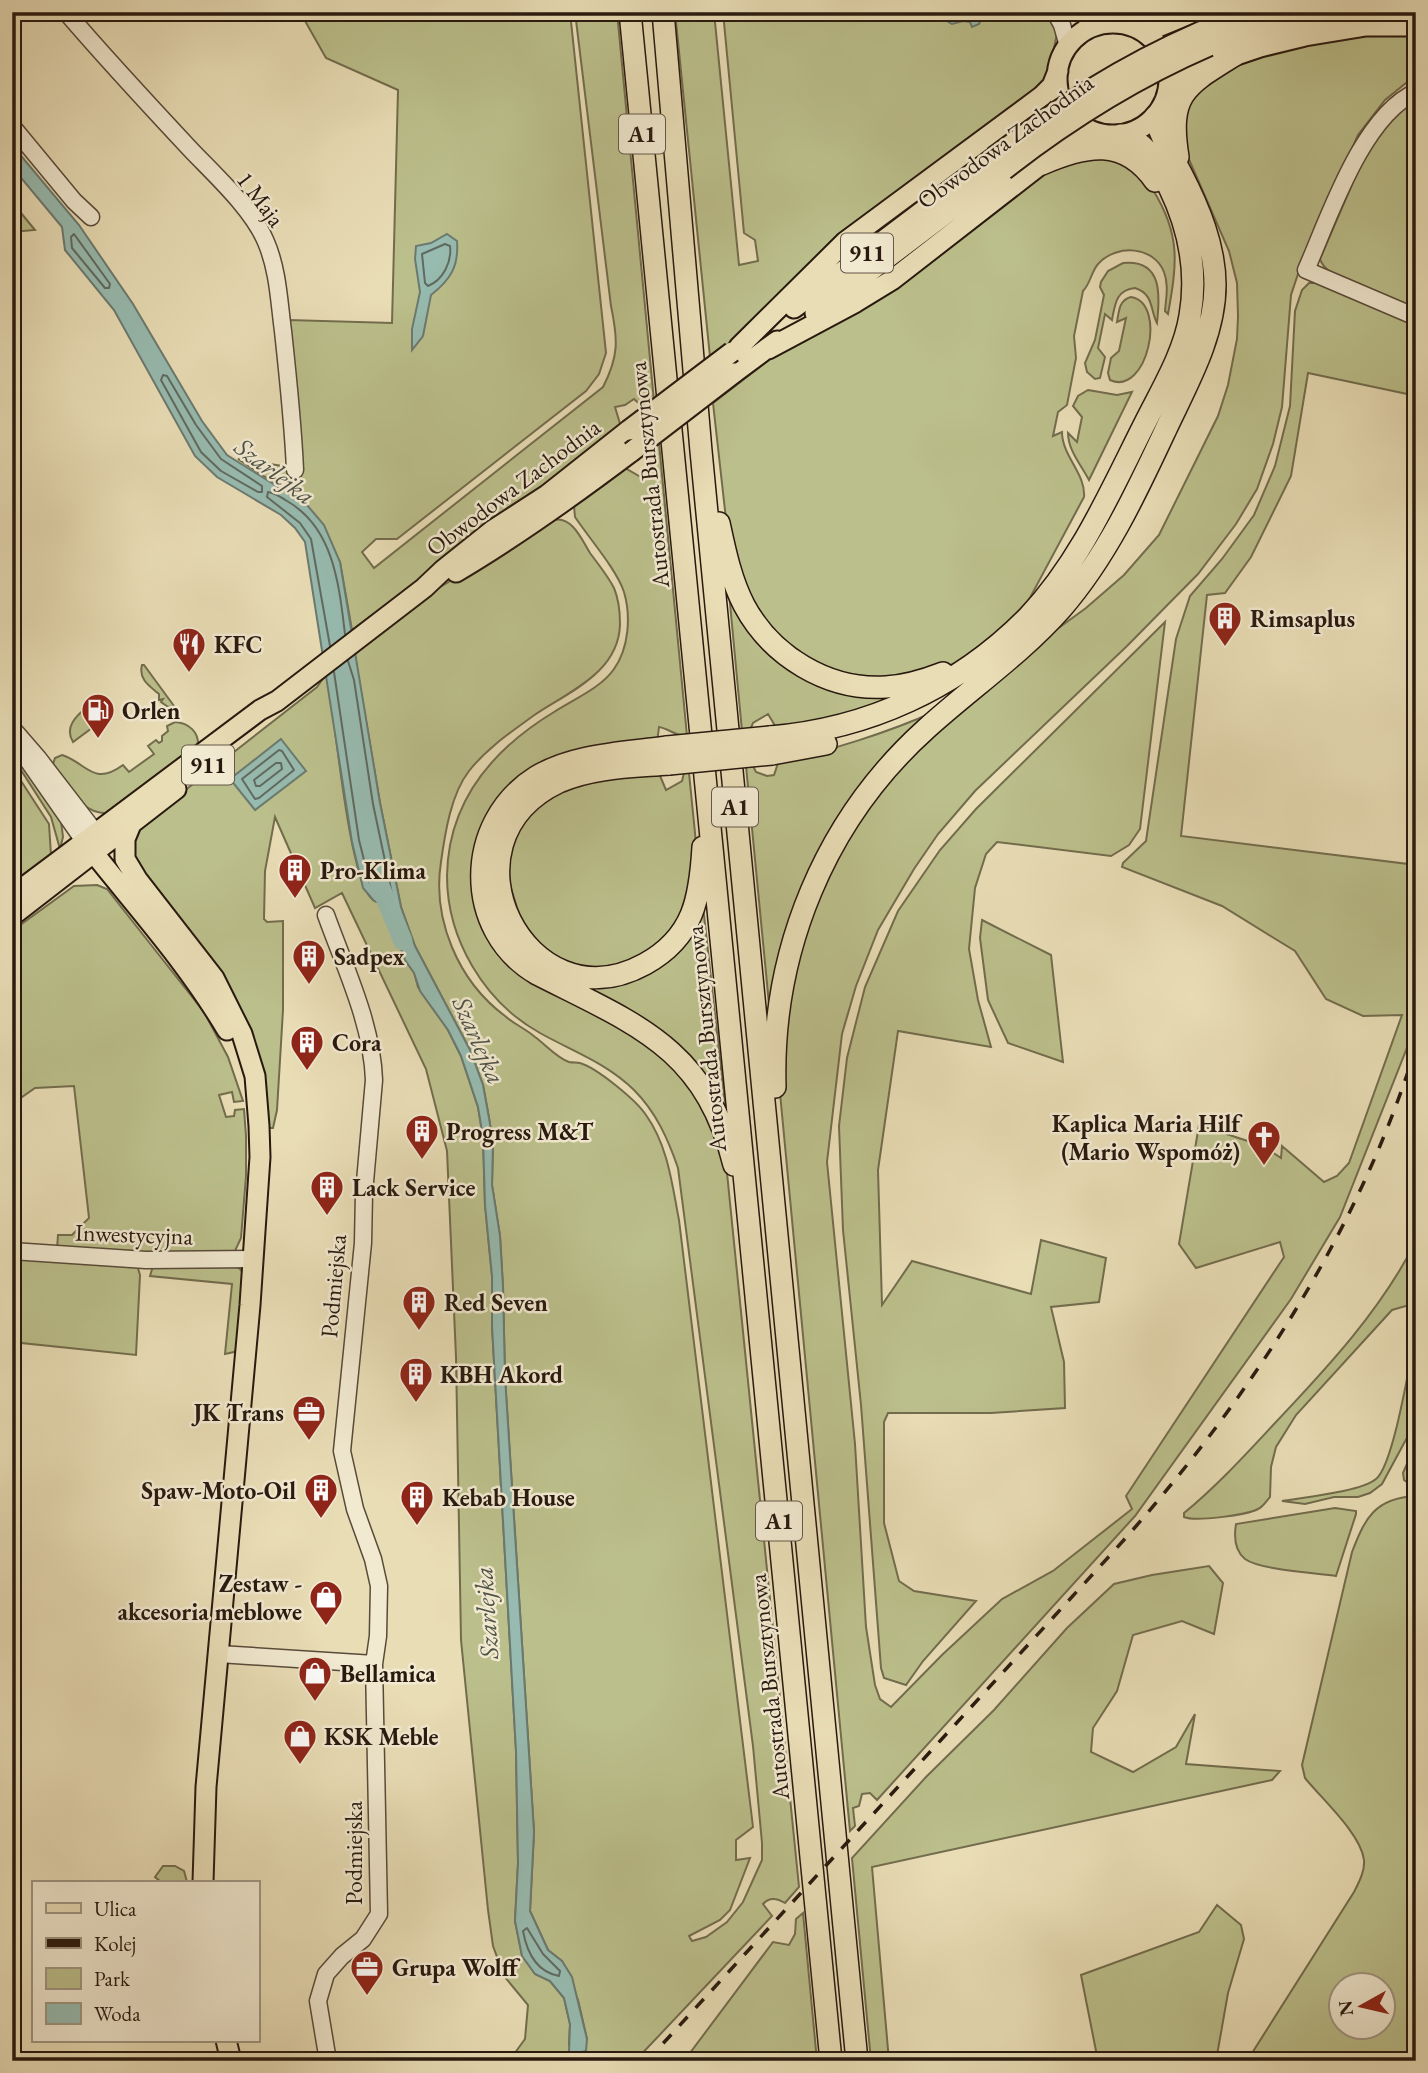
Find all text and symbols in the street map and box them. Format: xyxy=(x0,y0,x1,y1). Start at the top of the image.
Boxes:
street label: Obwodowa Zachodnia xyxy=(911,66,1100,215)
road number: A1 xyxy=(619,114,665,154)
street label: 1 Maja xyxy=(230,165,292,233)
road number: 911 xyxy=(841,234,893,272)
street label: Autostrada Bursztynowa xyxy=(622,360,676,591)
street label: Obwodowa Zachodnia xyxy=(420,411,607,563)
water label: Szarlejka xyxy=(227,429,322,512)
building icon: Rimsaplus xyxy=(1206,599,1244,648)
place label: Rimsaplus xyxy=(1250,603,1355,634)
restaurant icon: KFC xyxy=(170,625,208,674)
place label: KFC xyxy=(214,629,262,660)
fuel station icon: Orlen xyxy=(79,691,117,740)
place label: Orlen xyxy=(122,695,181,726)
road number: 911 xyxy=(182,746,234,785)
road number: A1 xyxy=(712,788,758,827)
building icon: Pro-Klima xyxy=(276,851,314,900)
place label: Pro-Klima xyxy=(320,855,426,886)
street label: Autostrada Bursztynowa xyxy=(679,924,733,1155)
building icon: Sadpex xyxy=(290,937,328,986)
place label: Sadpex xyxy=(334,941,405,972)
water label: Szarlejka xyxy=(444,990,513,1089)
building icon: Cora xyxy=(288,1023,326,1072)
place label: Cora xyxy=(332,1027,382,1058)
place label: Kaplica Maria Hilf (Mario Wspomóż) xyxy=(1052,1108,1243,1167)
building icon: Progress M&T xyxy=(403,1112,441,1161)
place label: Progress M&T xyxy=(446,1116,593,1148)
church icon: Kaplica Maria Hilf (Mario Wspomóż) xyxy=(1245,1118,1283,1167)
building icon: Lack Service xyxy=(308,1168,346,1217)
place label: Lack Service xyxy=(352,1172,476,1203)
street label: Inwestycyjna xyxy=(74,1216,194,1252)
street label: Podmiejska xyxy=(313,1232,353,1339)
building icon: Red Seven xyxy=(400,1283,438,1332)
place label: Red Seven xyxy=(444,1287,548,1318)
building icon: KBH Akord xyxy=(397,1355,435,1404)
place label: KBH Akord xyxy=(440,1359,564,1390)
office icon: JK Trans xyxy=(290,1393,328,1442)
place label: JK Trans xyxy=(191,1397,284,1428)
building icon: Spaw-Moto-Oil xyxy=(302,1471,340,1520)
place label: Spaw-Moto-Oil xyxy=(141,1475,296,1506)
building icon: Kebab House xyxy=(398,1478,436,1527)
place label: Kebab House xyxy=(442,1482,575,1513)
road number: A1 xyxy=(756,1502,802,1540)
water label: Szarlejka xyxy=(466,1566,506,1661)
place label: Zestaw - akcesoria meblowe xyxy=(118,1568,302,1627)
street label: Autostrada Bursztynowa xyxy=(742,1572,796,1803)
shop icon: Zestaw - akcesoria meblowe xyxy=(307,1578,345,1627)
shop icon: Bellamica xyxy=(296,1654,334,1703)
place label: Bellamica xyxy=(340,1658,436,1689)
shop icon: KSK Meble xyxy=(281,1717,319,1766)
place label: KSK Meble xyxy=(324,1721,439,1752)
street label: Podmiejska xyxy=(338,1801,369,1905)
legend xyxy=(32,1881,259,2042)
text: Ulica xyxy=(94,1895,137,1922)
text: Kolej xyxy=(94,1930,136,1957)
office icon: Grupa Wolff xyxy=(348,1948,386,1997)
place label: Grupa Wolff xyxy=(392,1952,521,1983)
text: Park xyxy=(94,1965,131,1992)
north arrow xyxy=(1326,1972,1396,2042)
text: N xyxy=(1332,1998,1359,2018)
text: Woda xyxy=(94,2000,141,2027)

